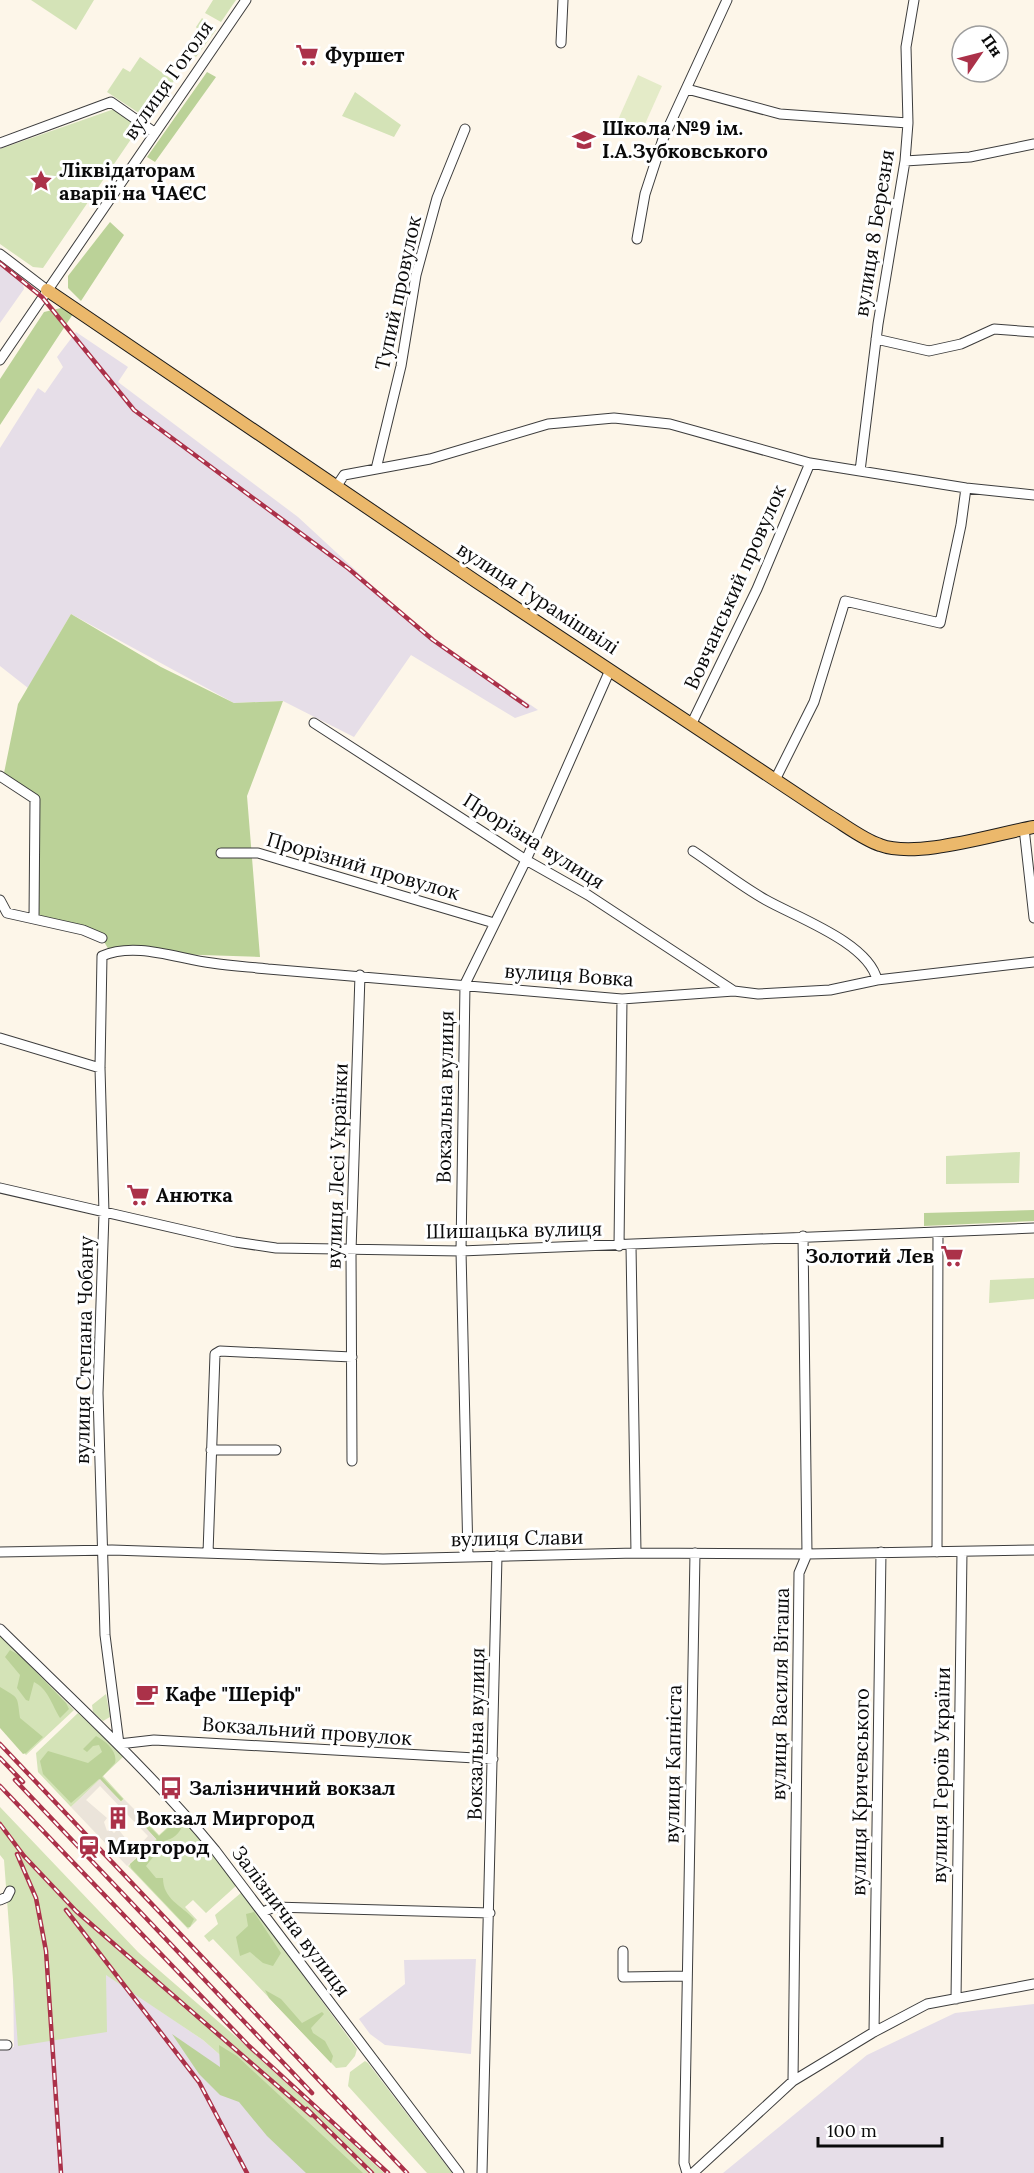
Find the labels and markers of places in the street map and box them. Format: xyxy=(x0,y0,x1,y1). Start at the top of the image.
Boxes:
supermarket icon: Фуршет xyxy=(294,42,320,68)
place label: Фуршет xyxy=(325,42,405,67)
place label: Школа №9 ім. І.А.Зубковського xyxy=(602,115,768,163)
school or university icon: Школа №9 ім. І.А.Зубковського xyxy=(571,127,597,153)
place label: Ліквідаторам аварії на ЧАЄС xyxy=(59,157,207,205)
place icon: Ліквідаторам аварії на ЧАЄС xyxy=(28,168,54,194)
supermarket icon: Анютка xyxy=(125,1182,151,1208)
place label: Анютка xyxy=(156,1182,233,1207)
place label: Золотий Лев xyxy=(805,1243,934,1268)
supermarket icon: Золотий Лев xyxy=(939,1243,965,1269)
cafe icon: Кафе "Шеріф" xyxy=(134,1681,160,1707)
place label: Кафе "Шеріф" xyxy=(165,1681,301,1706)
bus stop icon: Залізничний вокзал xyxy=(158,1775,184,1801)
place label: Залізничний вокзал xyxy=(189,1775,395,1800)
building icon: Вокзал Миргород xyxy=(105,1805,131,1831)
place label: Вокзал Миргород xyxy=(136,1805,315,1830)
station icon: Миргород xyxy=(76,1834,102,1860)
place label: Миргород xyxy=(107,1834,210,1859)

